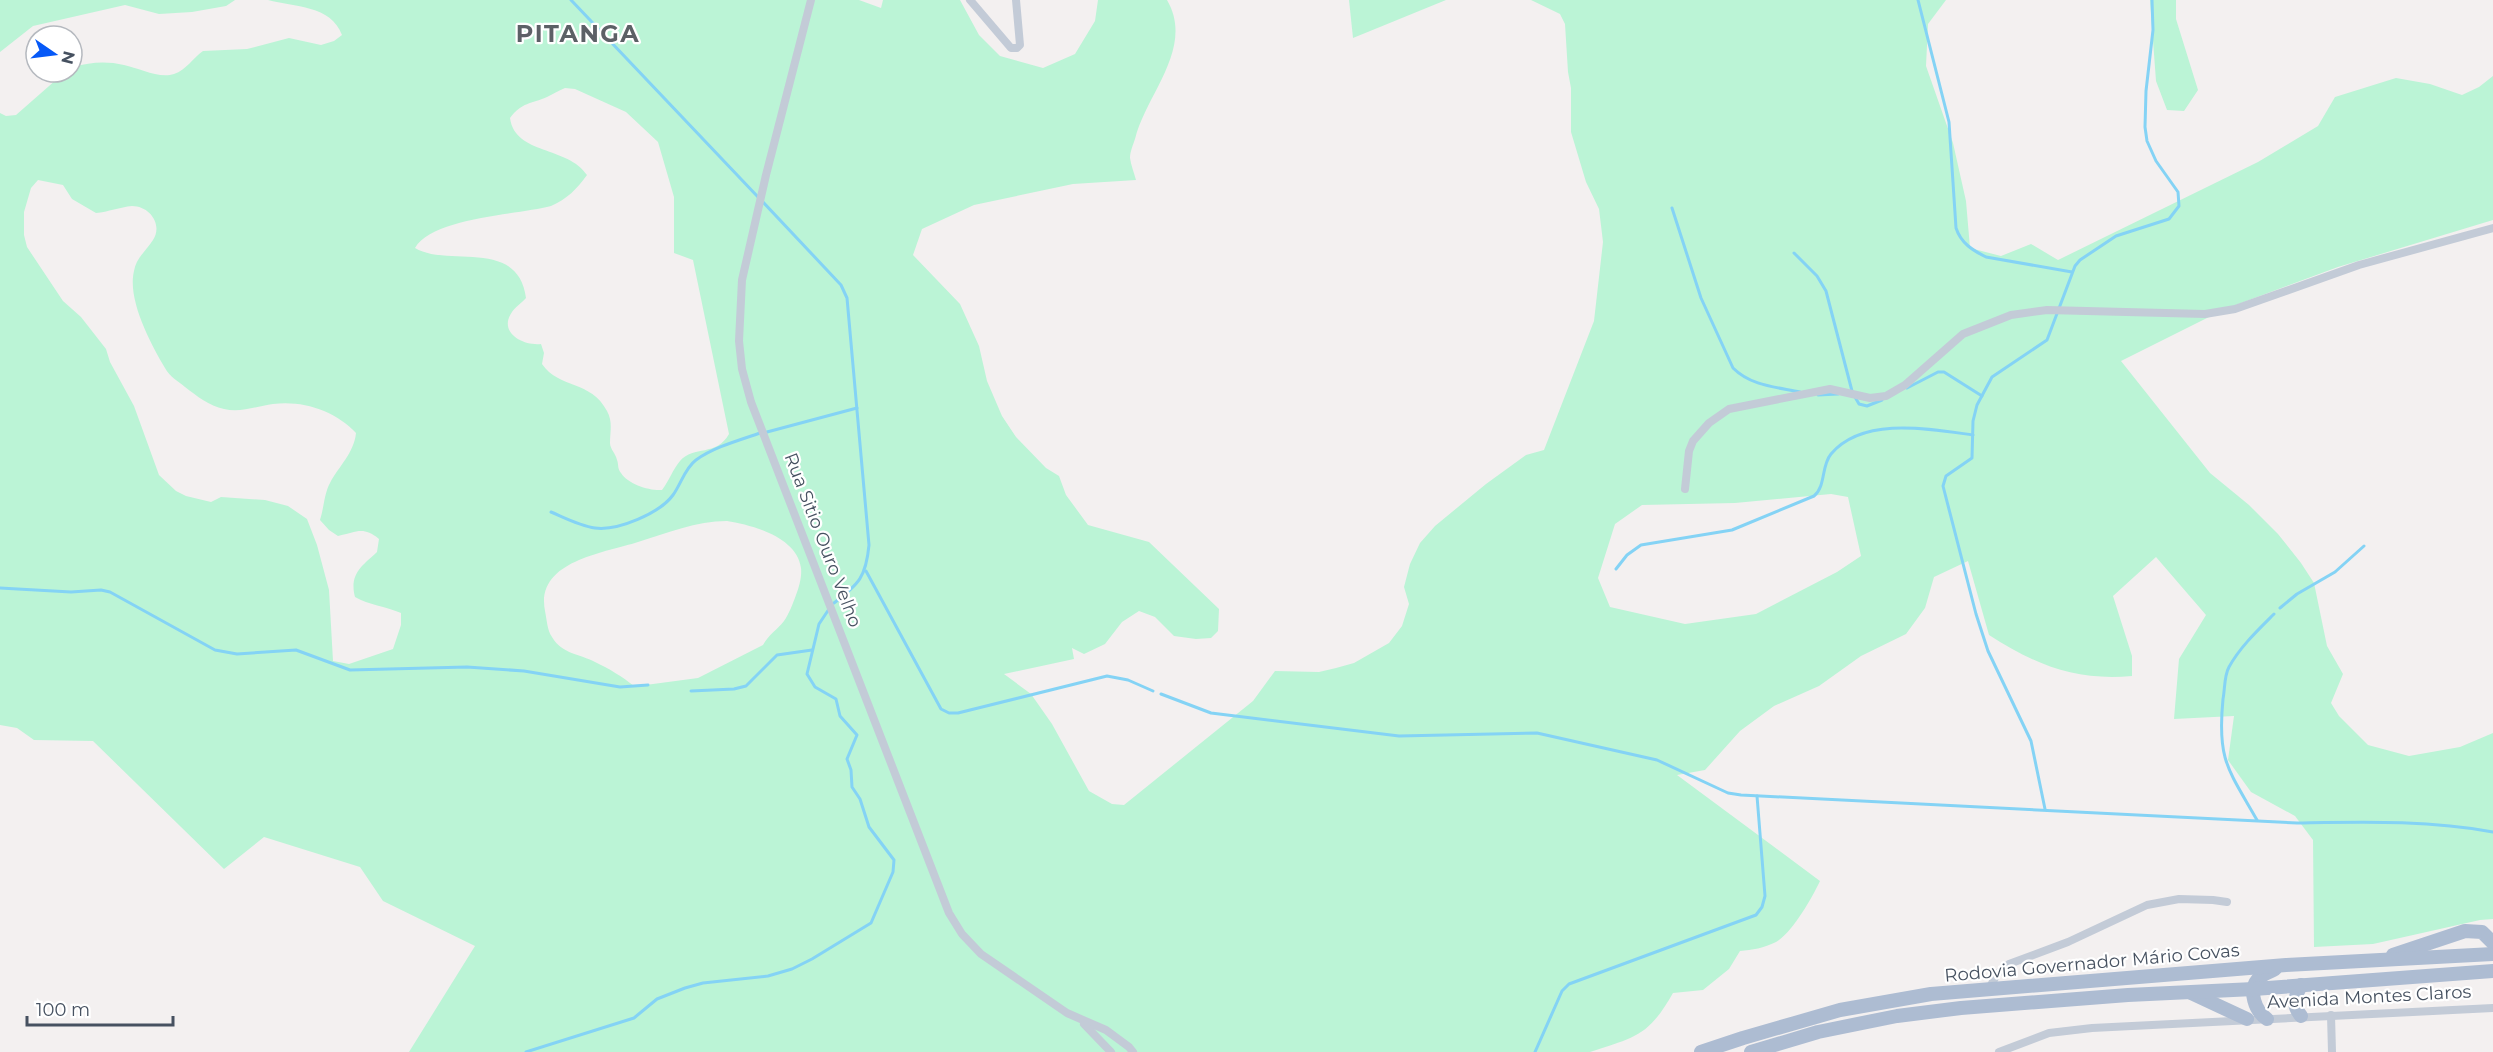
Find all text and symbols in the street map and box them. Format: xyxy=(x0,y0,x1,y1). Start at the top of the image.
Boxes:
district label: PITANGA xyxy=(516,19,640,48)
north arrow xyxy=(24,24,84,84)
text: N xyxy=(57,49,79,66)
street label: Rua Sitio Ouro Velho xyxy=(780,450,866,630)
street label: Rodovia Governador Mário Covas xyxy=(1944,939,2241,987)
street label: Avenida Montes Claros xyxy=(2266,981,2472,1013)
scale bar xyxy=(27,989,172,1027)
text: 100 m xyxy=(36,999,90,1021)

